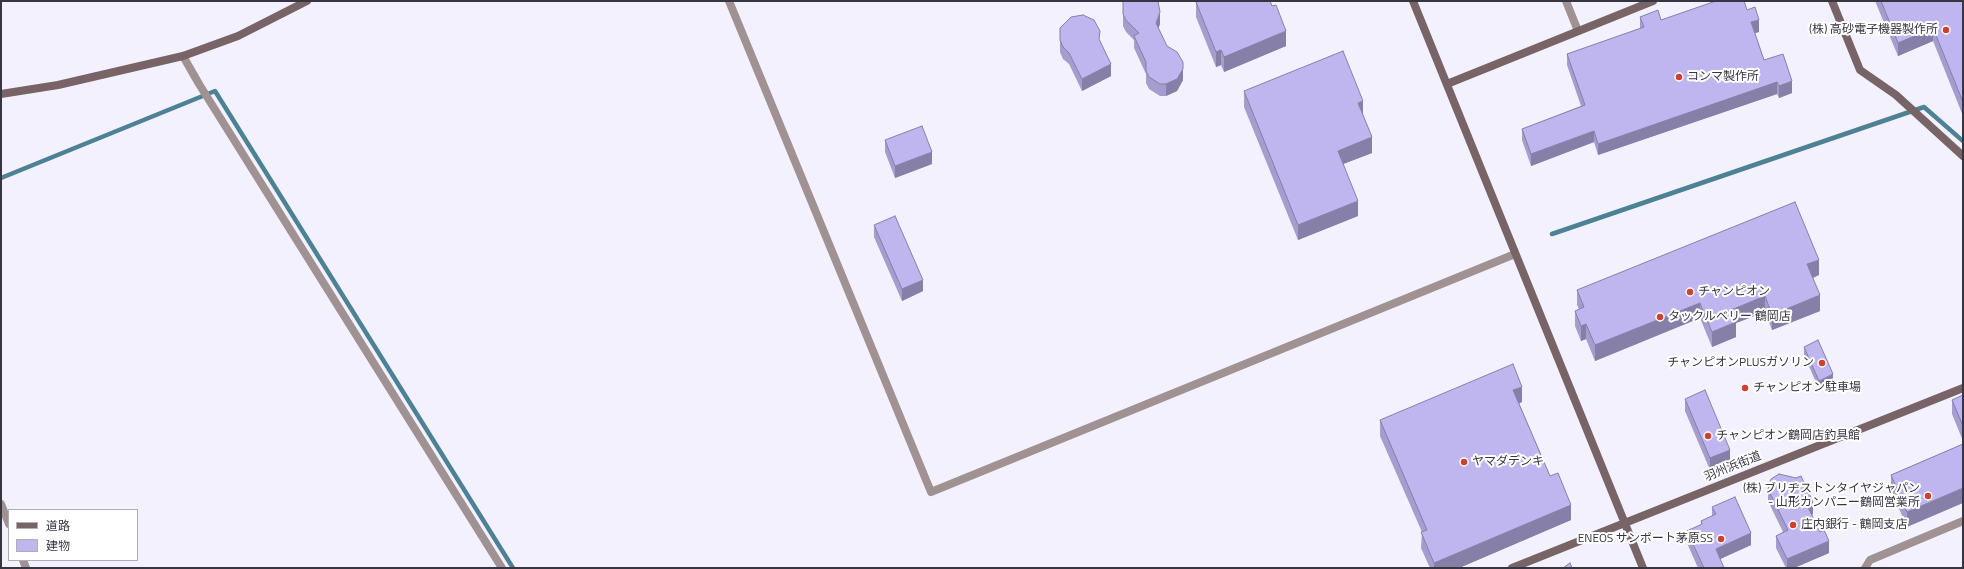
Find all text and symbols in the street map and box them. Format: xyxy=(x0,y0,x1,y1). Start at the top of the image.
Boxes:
place label: (株) 高砂電子機器製作所 xyxy=(1809,23,1938,37)
marker: (株) 高砂電子機器製作所 xyxy=(1941,25,1951,35)
place label: コンマ製作所 xyxy=(1687,70,1759,84)
marker: コンマ製作所 xyxy=(1674,72,1684,82)
place label: チャンピオン xyxy=(1698,285,1770,299)
marker: チャンピオン xyxy=(1685,287,1695,297)
place label: タックルベリー 鶴岡店 xyxy=(1668,310,1791,324)
marker: タックルベリー 鶴岡店 xyxy=(1655,312,1665,322)
place label: チャンピオンPLUSガソリン xyxy=(1667,356,1814,370)
marker: チャンピオンPLUSガソリン xyxy=(1817,358,1827,368)
place label: チャンピオン駐車場 xyxy=(1753,381,1861,395)
marker: チャンピオン駐車場 xyxy=(1740,383,1750,393)
place label: チャンピオン鶴岡店釣具館 xyxy=(1716,429,1860,443)
marker: チャンピオン鶴岡店釣具館 xyxy=(1703,431,1713,441)
street label: 羽州浜街道 xyxy=(1702,449,1764,485)
place label: ヤマダデンキ xyxy=(1472,455,1544,469)
marker: ヤマダデンキ xyxy=(1459,457,1469,467)
place label: (株) ブリヂストンタイヤジャパン - 山形カンパニー鶴岡営業所 xyxy=(1743,482,1920,510)
marker: (株) ブリヂストンタイヤジャパン - 山形カンパニー鶴岡営業所 xyxy=(1923,491,1933,501)
legend xyxy=(8,509,138,561)
text: 道路 xyxy=(46,516,70,535)
place label: 庄内銀行 - 鶴岡支店 xyxy=(1801,518,1908,532)
marker: 庄内銀行 - 鶴岡支店 xyxy=(1788,520,1798,530)
place label: ENEOS サンポート茅原SS xyxy=(1578,532,1713,546)
marker: ENEOS サンポート茅原SS xyxy=(1716,534,1726,544)
text: 建物 xyxy=(46,536,70,555)

